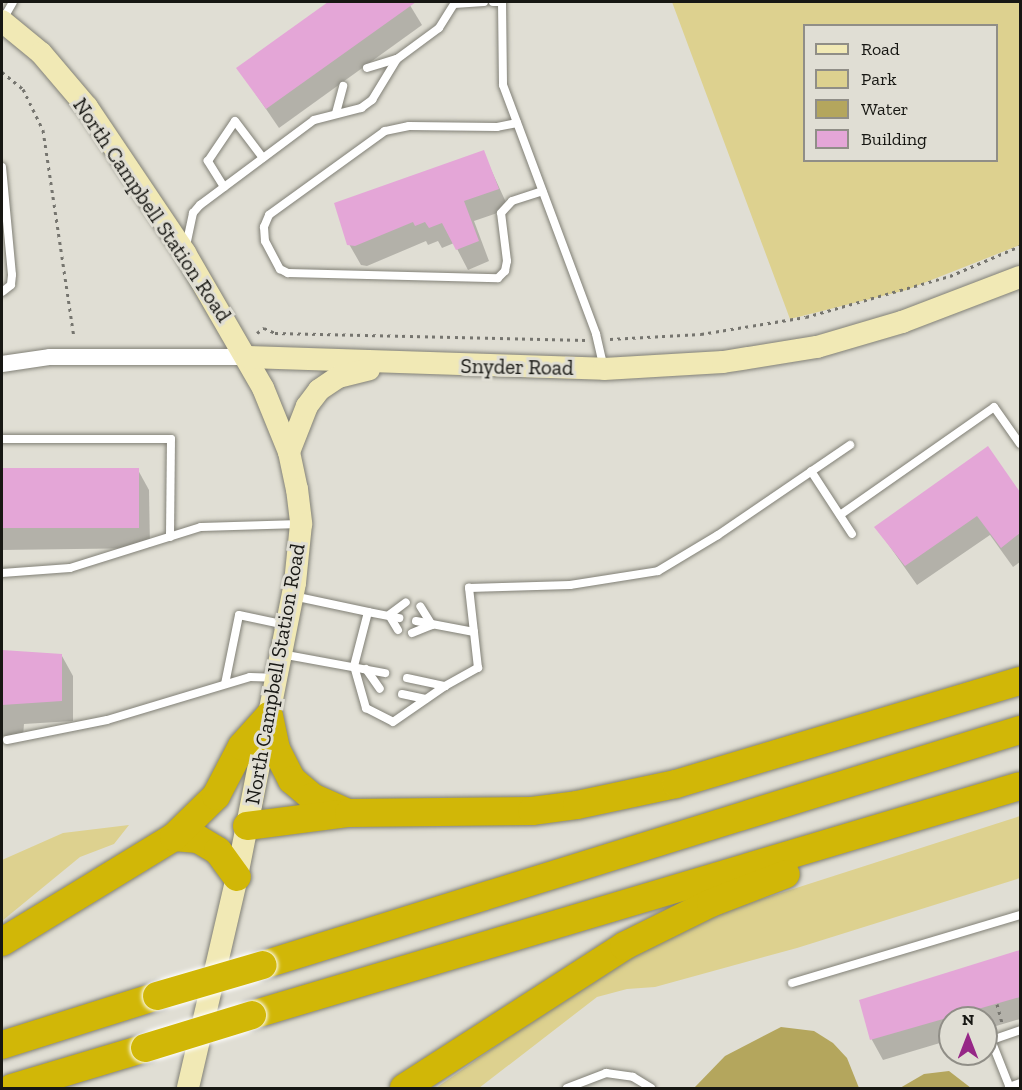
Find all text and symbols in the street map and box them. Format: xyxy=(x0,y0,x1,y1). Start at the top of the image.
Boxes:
legend xyxy=(803,24,998,162)
text: Road xyxy=(861,38,900,60)
text: Park xyxy=(861,68,897,90)
street label: North Campbell Station Road xyxy=(67,93,237,327)
text: Water xyxy=(861,98,908,120)
text: Building xyxy=(861,128,927,150)
street label: Snyder Road xyxy=(460,353,574,381)
street label: North Campbell Station Road xyxy=(240,541,310,807)
north arrow xyxy=(938,1006,998,1066)
text: N xyxy=(962,1010,974,1029)

